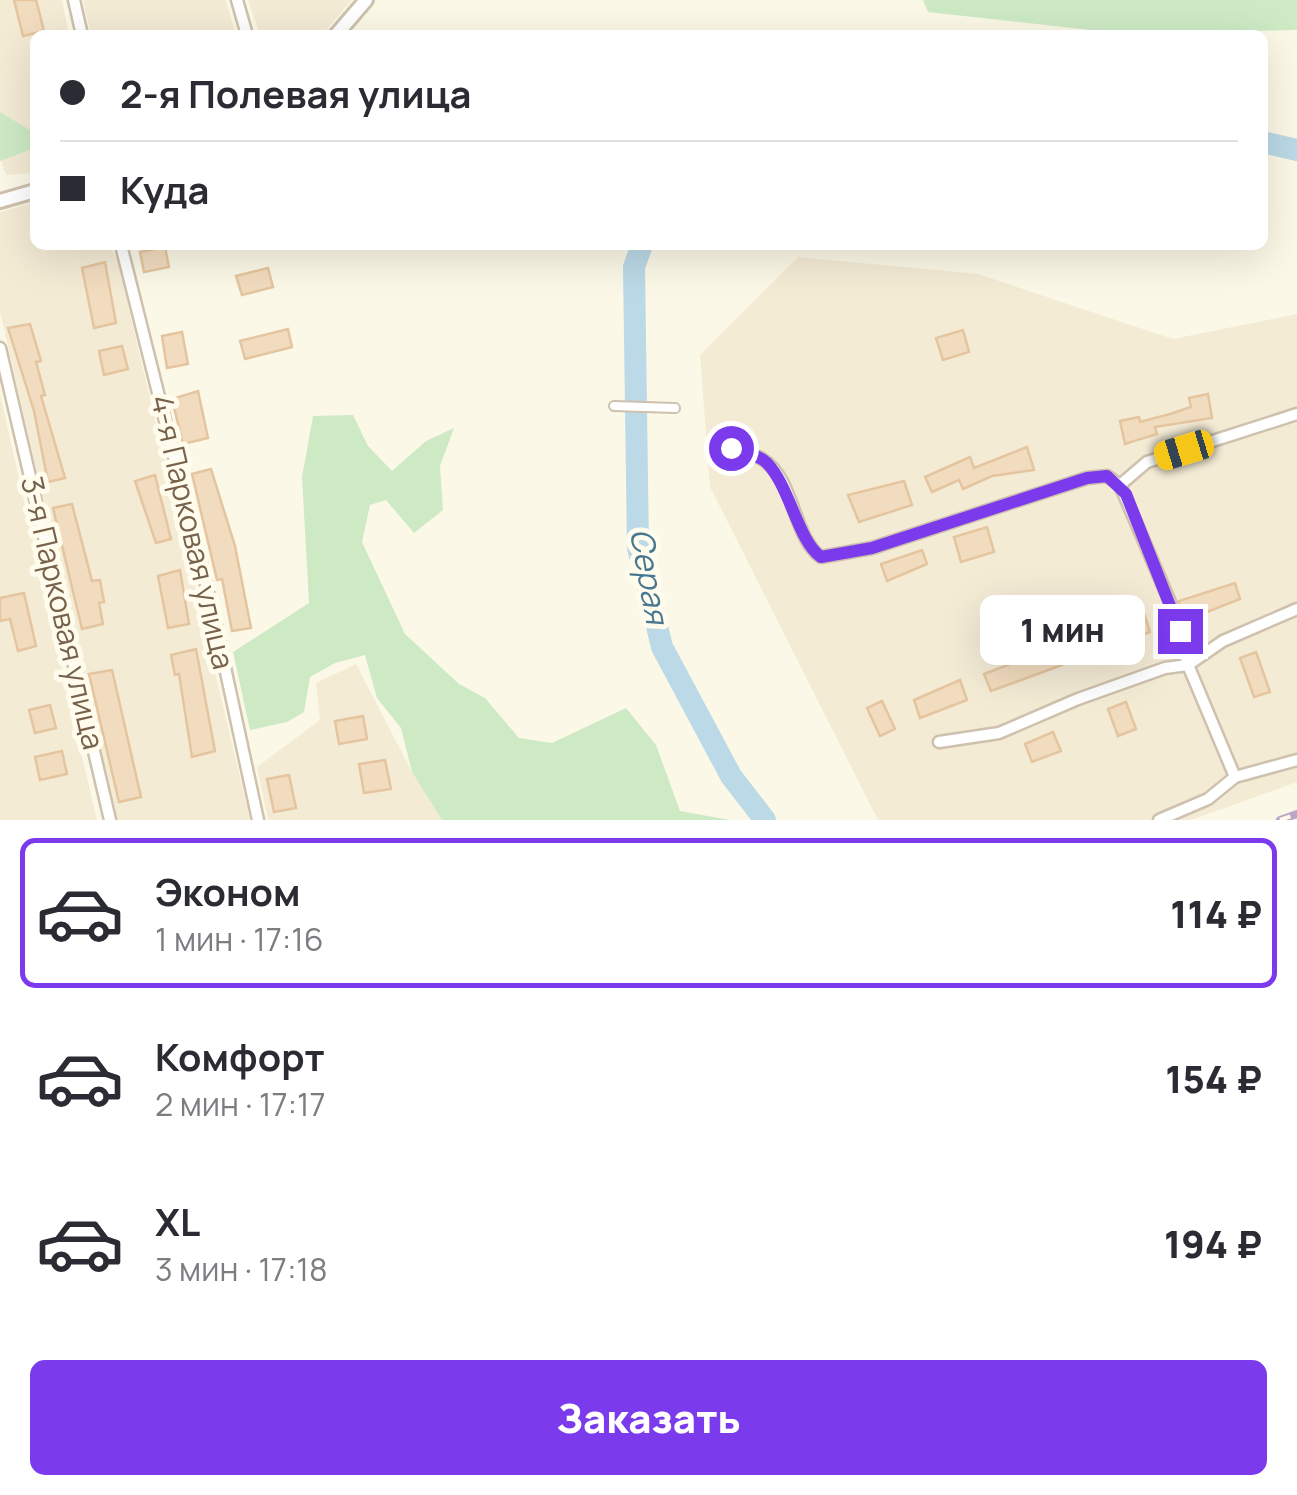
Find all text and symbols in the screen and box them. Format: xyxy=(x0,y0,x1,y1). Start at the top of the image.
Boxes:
text: 2-я Полевая улица xyxy=(120,67,471,119)
text: Куда xyxy=(120,163,209,215)
street label: 4-я Парковая улица xyxy=(142,390,245,673)
route start xyxy=(709,426,754,471)
car xyxy=(1151,427,1217,473)
street label: 3-я Парковая улица xyxy=(12,472,115,753)
water label: Серая xyxy=(620,525,680,629)
callout: 1 мин xyxy=(980,596,1145,666)
text: 1 мин xyxy=(1020,608,1105,652)
route end xyxy=(1158,609,1203,654)
text: Эконом xyxy=(155,865,301,917)
icon: car xyxy=(35,868,125,958)
text: 114 ₽ xyxy=(1170,887,1262,939)
text: 1 мин · 17:16 xyxy=(155,917,324,961)
text: Комфорт xyxy=(155,1030,325,1082)
icon: car xyxy=(35,1033,125,1123)
text: 154 ₽ xyxy=(1165,1052,1262,1104)
text: 2 мин · 17:17 xyxy=(155,1082,326,1126)
text: XL xyxy=(155,1195,200,1247)
icon: car xyxy=(35,1198,125,1288)
text: 194 ₽ xyxy=(1164,1217,1262,1269)
text: 3 мин · 17:18 xyxy=(155,1247,328,1291)
button: Заказать xyxy=(30,1360,1267,1475)

